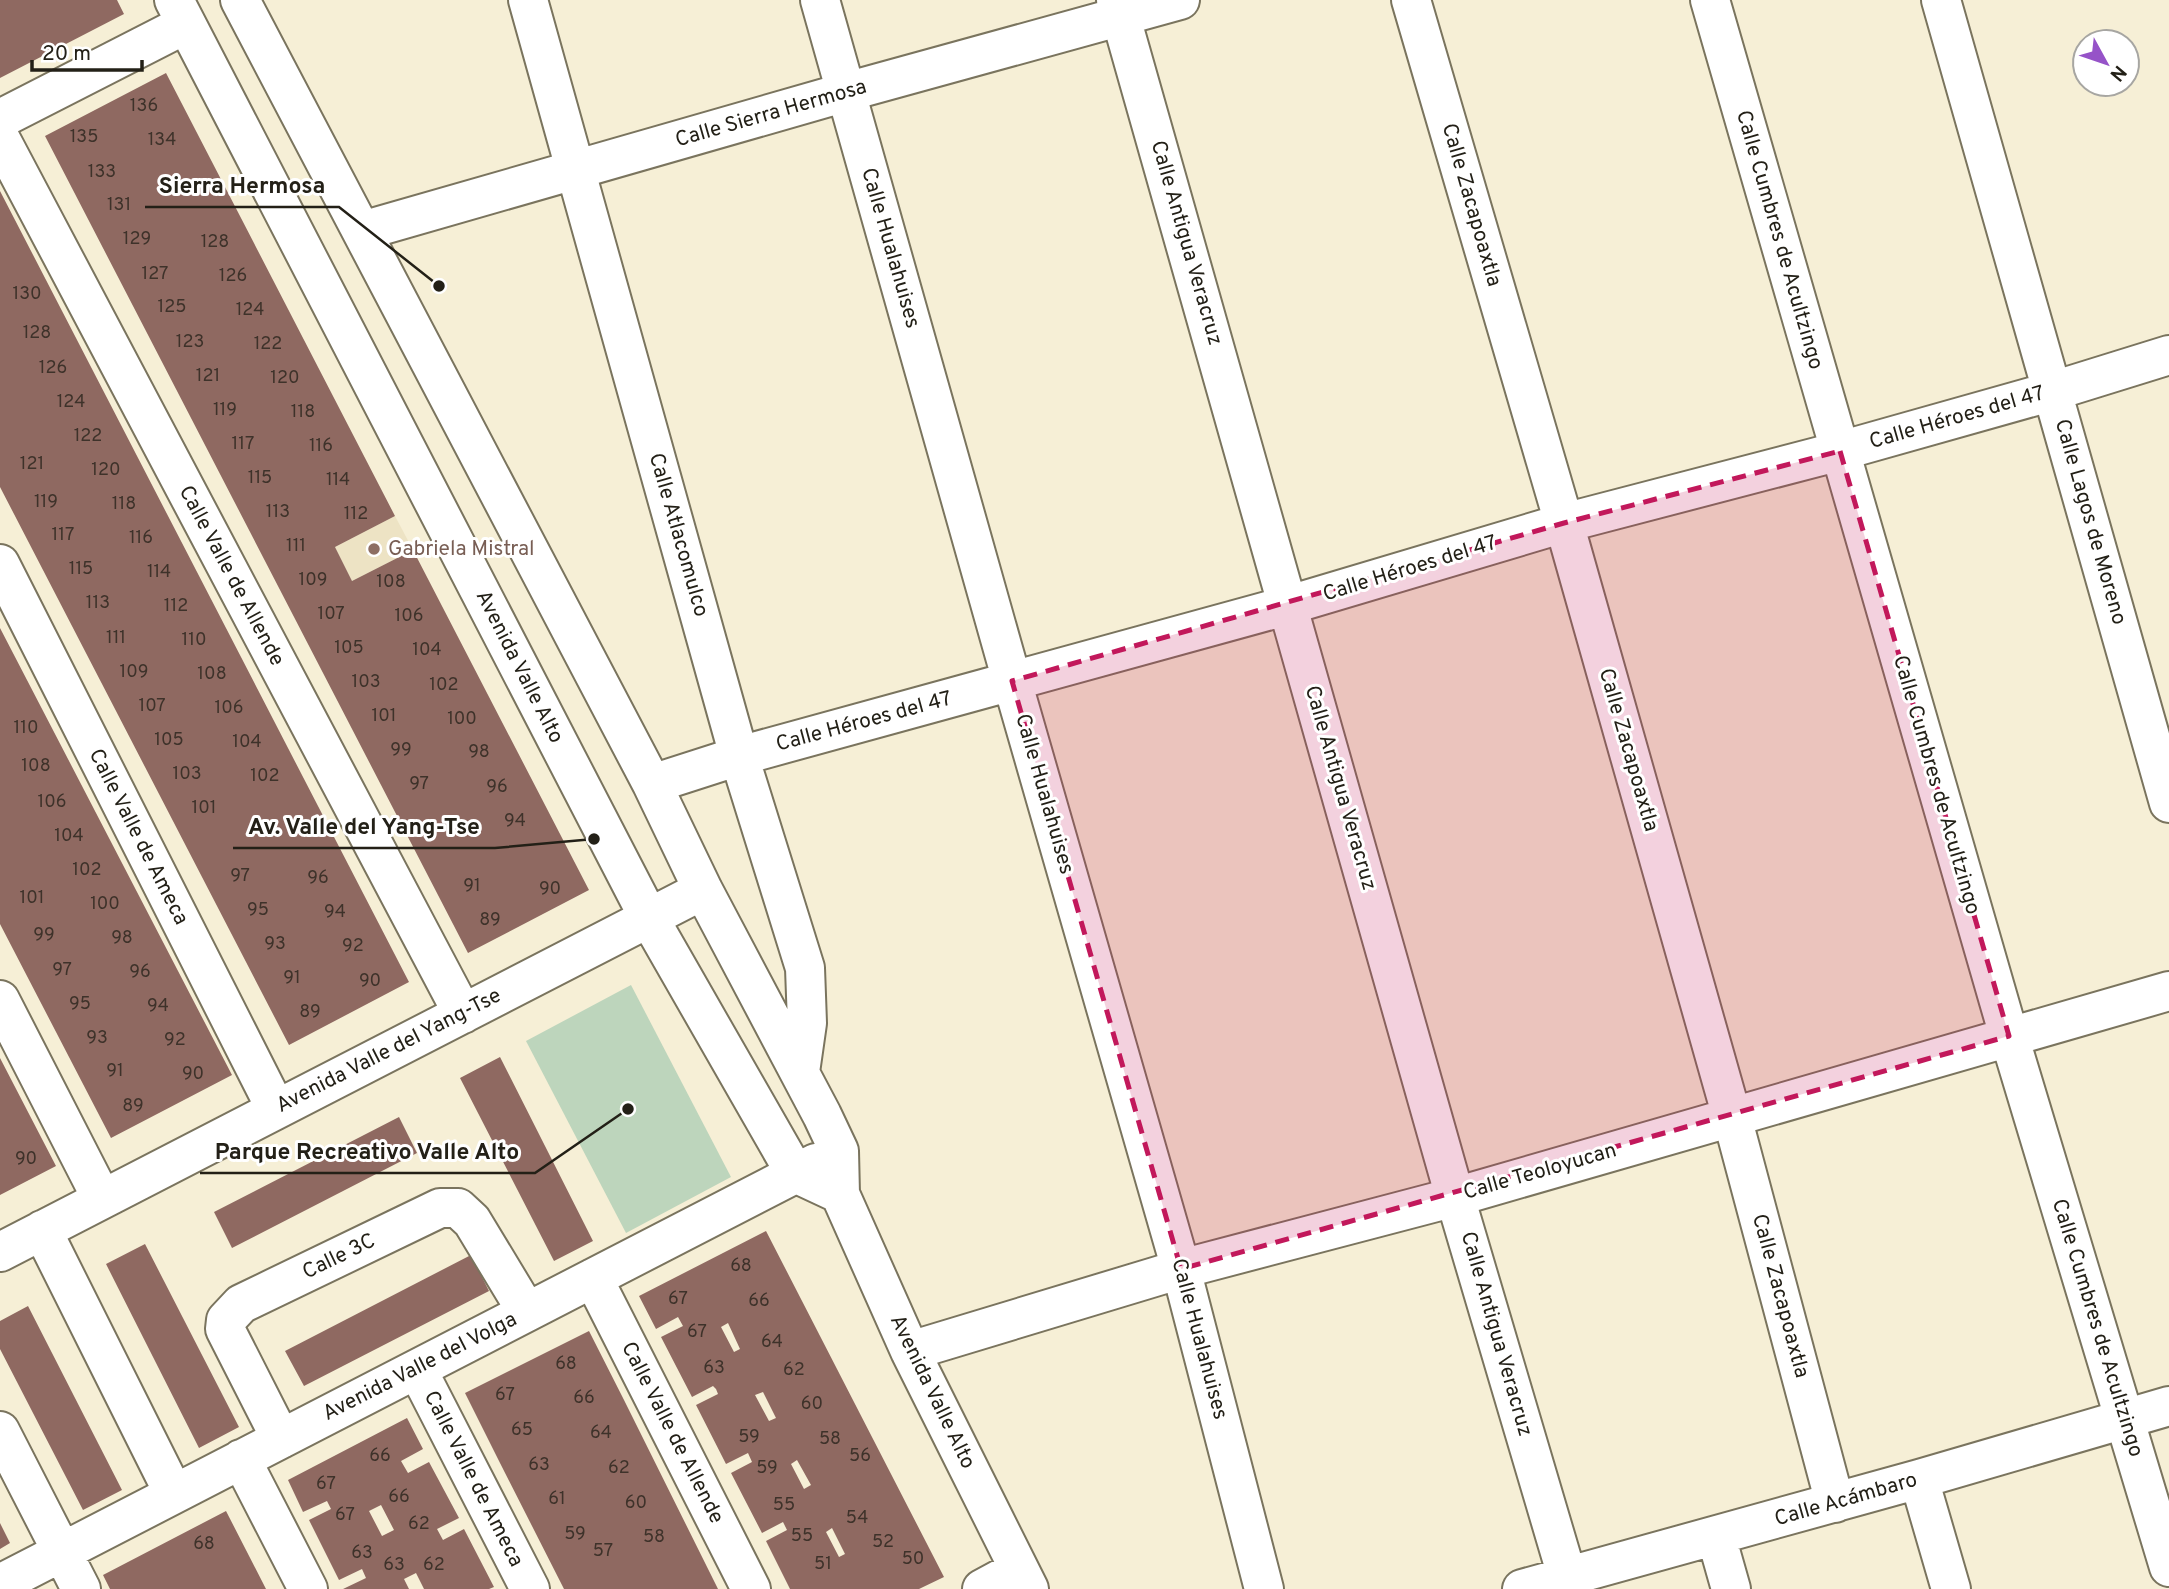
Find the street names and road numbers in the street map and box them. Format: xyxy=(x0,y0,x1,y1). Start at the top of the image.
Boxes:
street label: Calle Sierra Hermosa xyxy=(672,74,870,154)
street label: Calle Cumbres de Acultzingo xyxy=(1729,107,1829,373)
street label: Calle Zacapoaxtla xyxy=(1435,120,1507,290)
street label: Calle Antigua Veracruz xyxy=(1144,137,1228,349)
street label: Calle Hualahuises xyxy=(854,165,926,331)
street label: Calle Héroes del 47 xyxy=(1866,380,2048,456)
street label: Calle Lagos de Moreno xyxy=(2048,416,2132,628)
street label: Calle Atlacomulco xyxy=(642,450,714,620)
street label: Calle Valle de Allende xyxy=(172,481,290,671)
street label: Calle Héroes del 47 xyxy=(1320,530,1500,608)
street label: Avenida Valle Alto xyxy=(469,586,569,748)
street label: Calle Cumbres de Acultzingo xyxy=(1886,652,1986,918)
street label: Calle Zacapoaxtla xyxy=(1592,665,1664,835)
street label: Calle Antigua Veracruz xyxy=(1298,682,1382,894)
street label: Calle Héroes del 47 xyxy=(773,686,955,758)
street label: Calle Hualahuises xyxy=(1008,711,1080,877)
street label: Calle Valle de Ameca xyxy=(82,744,194,930)
street label: Avenida Valle del Yang-Tse xyxy=(272,982,506,1120)
street label: Calle Teoloyucan xyxy=(1460,1137,1620,1207)
street label: Calle Cumbres de Acultzingo xyxy=(2045,1196,2149,1460)
street label: Calle Zacapoaxtla xyxy=(1745,1211,1815,1381)
street label: Calle 3C xyxy=(298,1228,380,1286)
street label: Calle Antigua Veracruz xyxy=(1454,1228,1538,1440)
street label: Calle Hualahuises xyxy=(1165,1255,1233,1423)
street label: Avenida Valle del Volga xyxy=(318,1306,522,1428)
street label: Avenida Valle Alto xyxy=(883,1310,981,1474)
street label: Calle Valle de Allende xyxy=(614,1337,730,1529)
street label: Calle Valle de Ameca xyxy=(417,1386,529,1572)
street label: Calle Acámbaro xyxy=(1772,1467,1920,1533)

